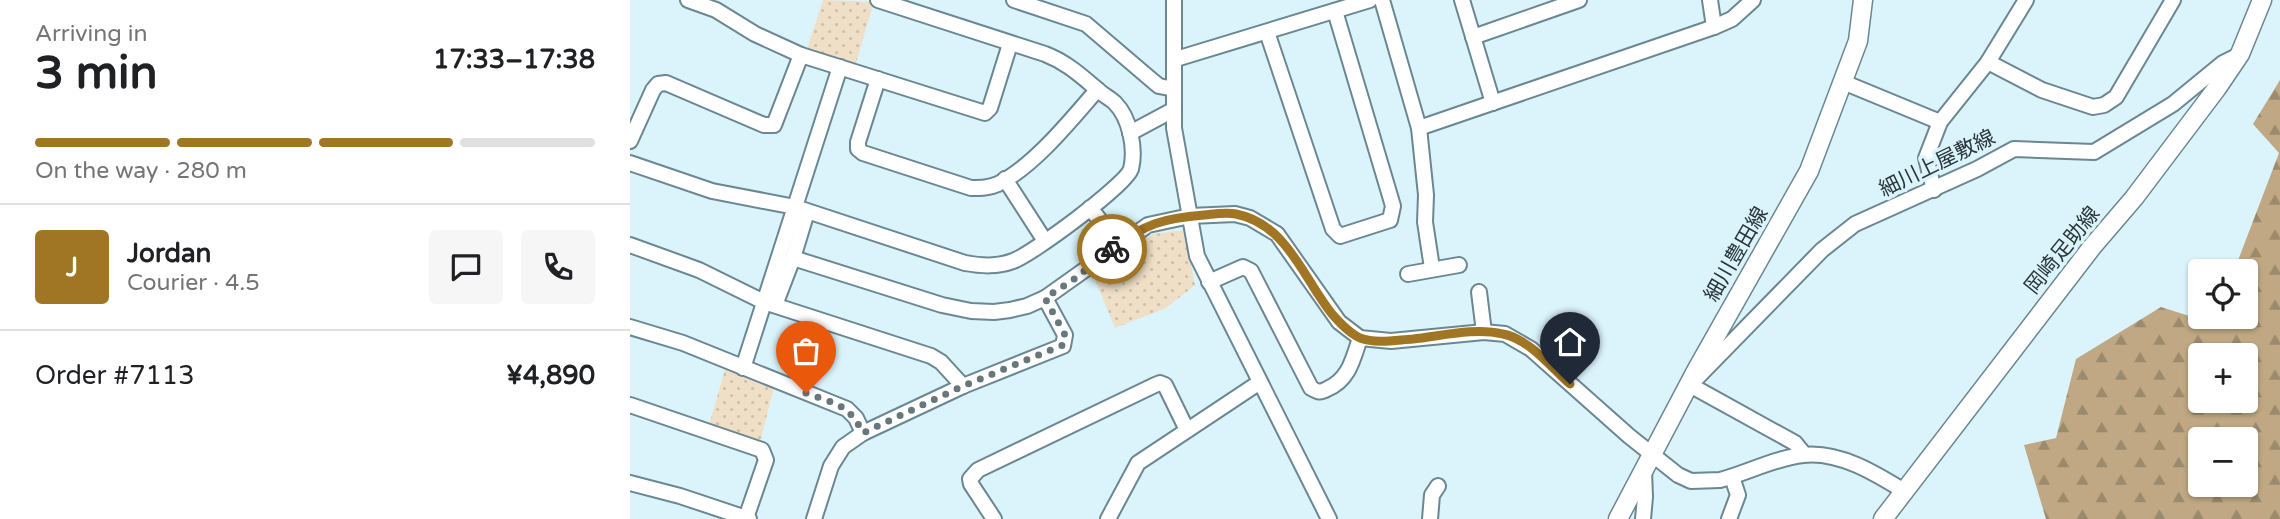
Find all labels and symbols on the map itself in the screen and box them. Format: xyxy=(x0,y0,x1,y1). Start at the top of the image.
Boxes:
street label: 細川上屋敷線 xyxy=(1875,125,1999,202)
street label: 岡崎足助線 xyxy=(2020,202,2105,299)
street label: 細川豊田線 xyxy=(1699,203,1774,306)
courier xyxy=(1077,214,1147,284)
pin xyxy=(1540,312,1600,384)
pin xyxy=(776,321,836,393)

